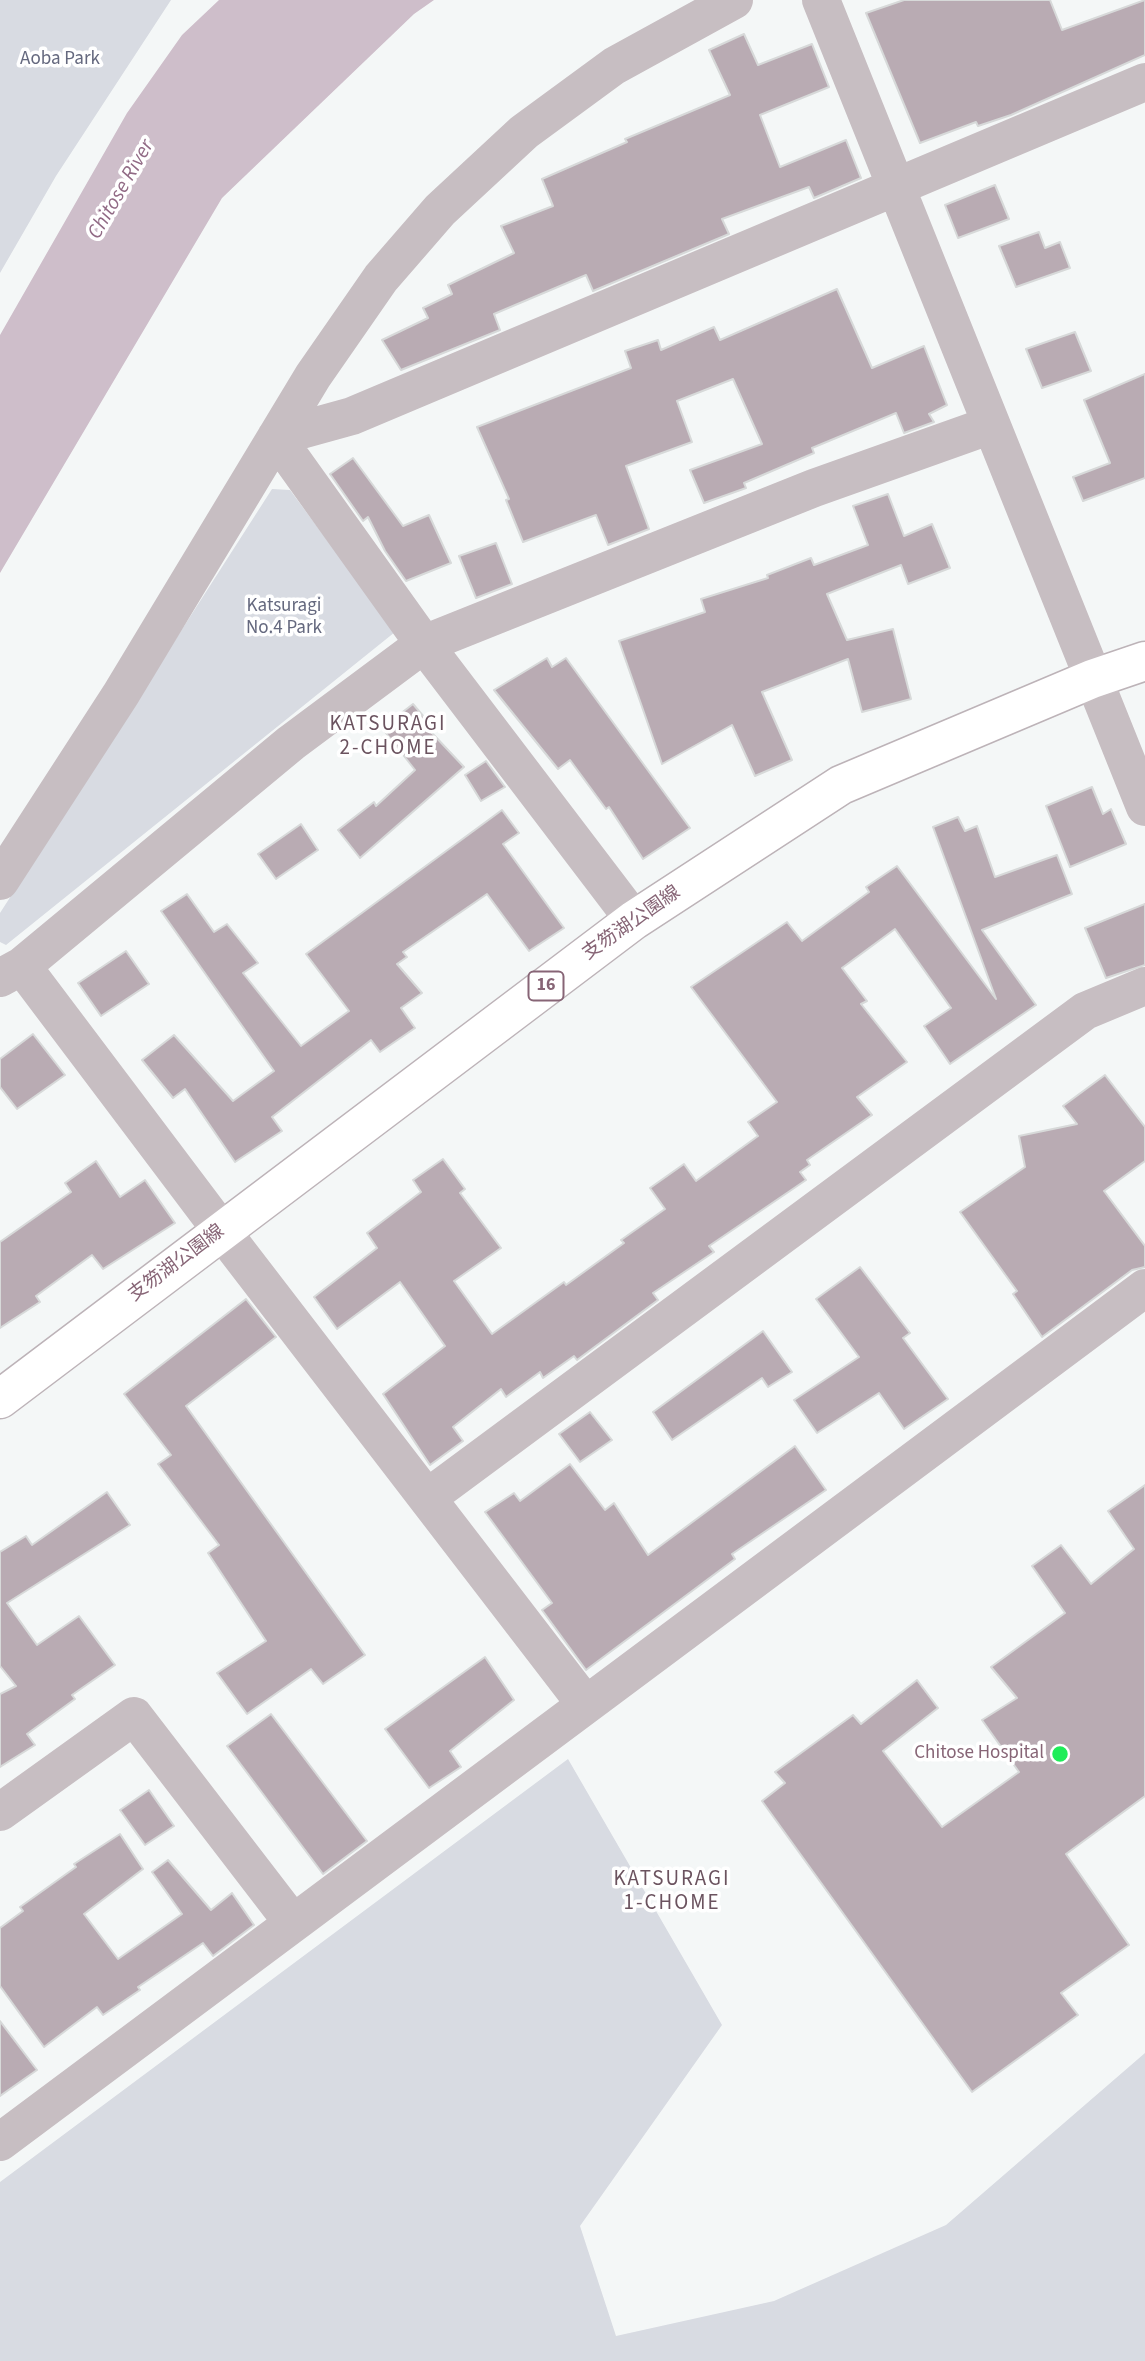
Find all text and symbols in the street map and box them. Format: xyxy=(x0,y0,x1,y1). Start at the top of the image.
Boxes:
park label: Aoba Park xyxy=(20,49,100,71)
water label: Chitose River xyxy=(83,136,161,244)
park label: Katsuragi No.4 Park xyxy=(246,596,322,640)
district label: KATSURAGI 2-CHOME xyxy=(331,712,445,762)
street label: 支笏湖公園線 xyxy=(579,882,685,966)
road number: 16 xyxy=(528,972,564,1001)
street label: 支笏湖公園線 xyxy=(125,1221,229,1307)
place label: Chitose Hospital xyxy=(914,1743,1044,1765)
marker: Chitose Hospital xyxy=(1050,1744,1070,1764)
district label: KATSURAGI 1-CHOME xyxy=(615,1867,729,1917)

